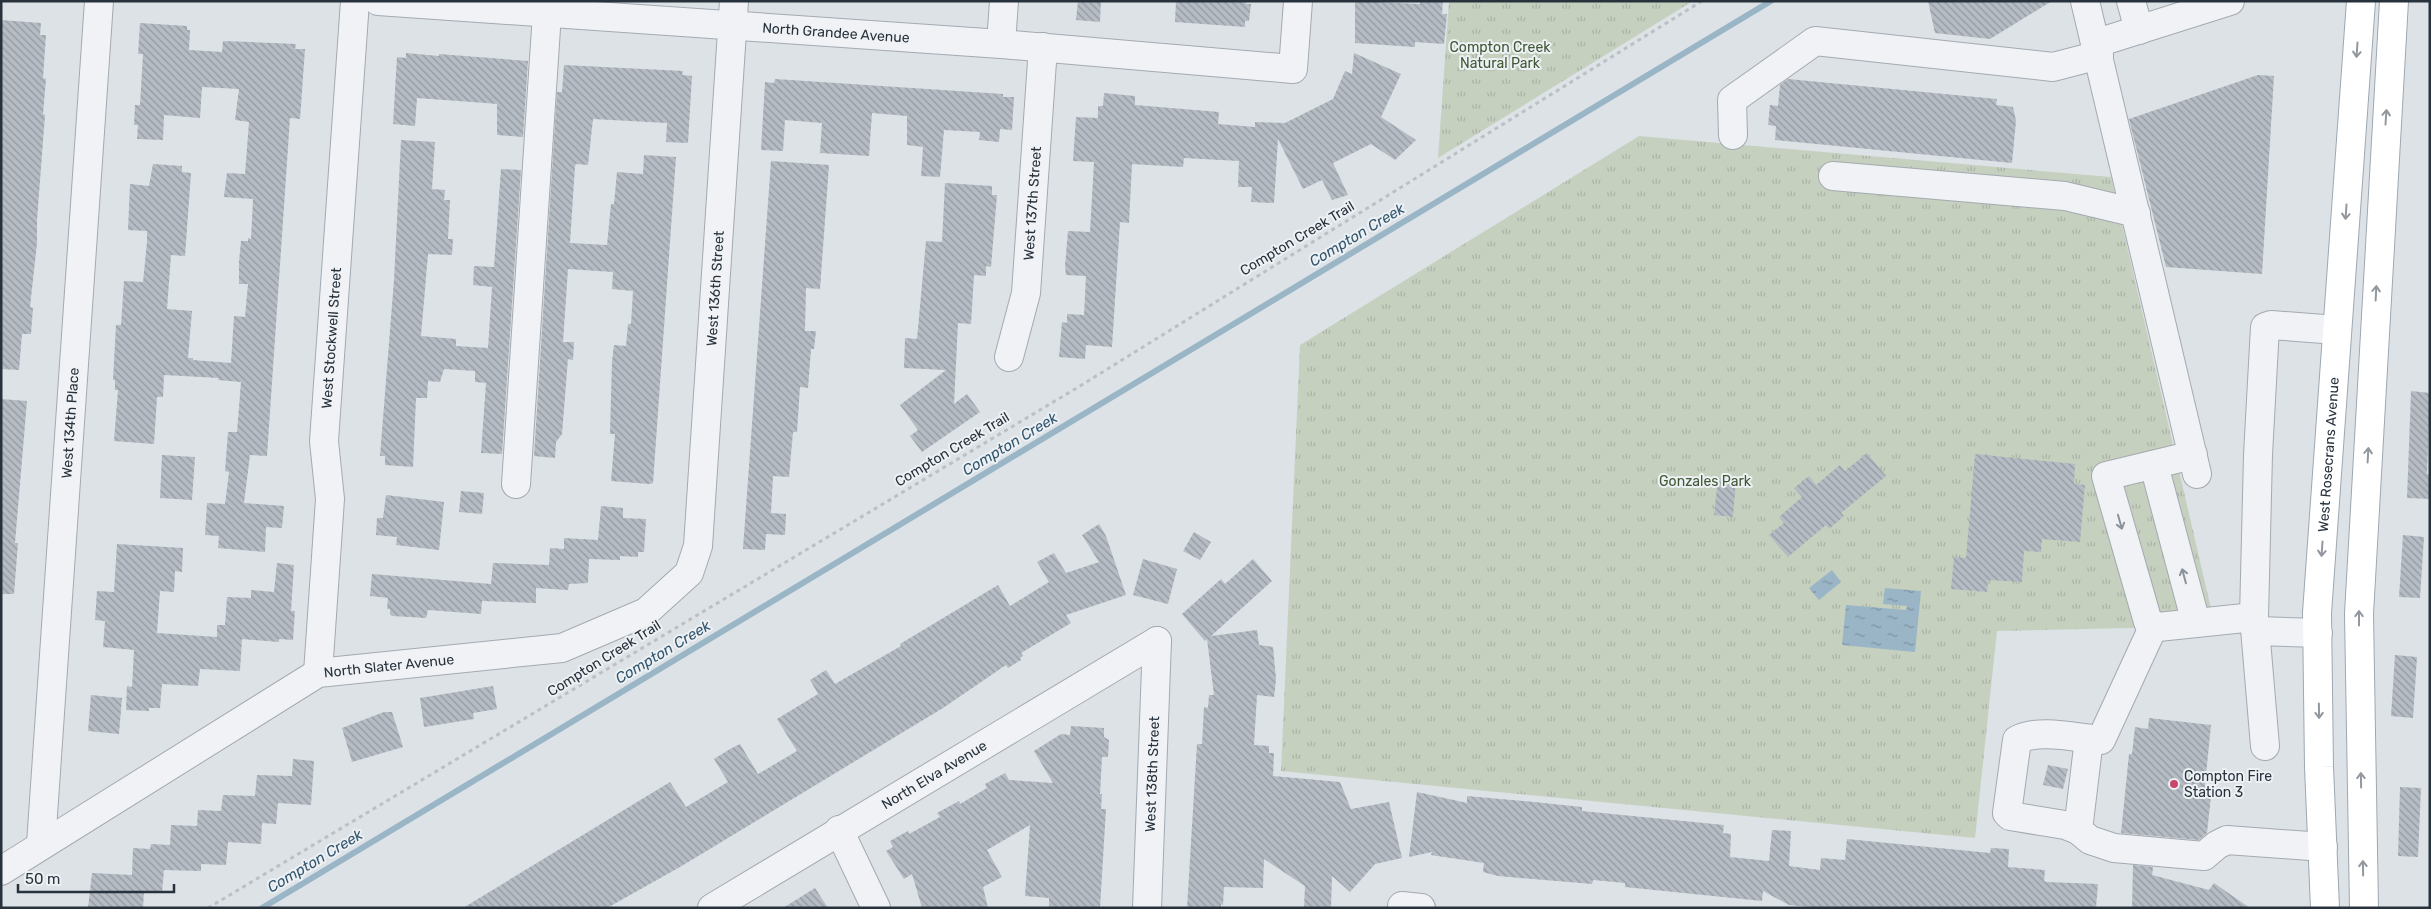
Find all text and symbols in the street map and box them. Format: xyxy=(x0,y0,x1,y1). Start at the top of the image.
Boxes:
street label: North Grandee Avenue xyxy=(762,20,910,47)
park label: Compton Creek Natural Park xyxy=(1450,39,1551,72)
one-way arrow xyxy=(2353,42,2362,58)
one-way arrow xyxy=(2382,109,2391,125)
street label: West 137th Street xyxy=(1020,145,1045,261)
street label: Compton Creek Trail xyxy=(1237,198,1358,279)
water label: Compton Creek xyxy=(1306,199,1408,271)
one-way arrow xyxy=(2341,204,2350,220)
street label: West 136th Street xyxy=(703,230,728,347)
street label: West Stockwell Street xyxy=(318,266,345,409)
one-way arrow xyxy=(2372,285,2381,301)
street label: West 134th Place xyxy=(58,367,83,479)
street label: West Rosecrans Avenue xyxy=(2315,376,2343,533)
water label: Compton Creek xyxy=(959,408,1061,480)
street label: Compton Creek Trail xyxy=(892,409,1013,490)
one-way arrow xyxy=(2363,448,2372,464)
park label: Gonzales Park xyxy=(1659,473,1752,490)
one-way arrow xyxy=(2115,514,2125,530)
one-way arrow xyxy=(2317,540,2327,556)
one-way arrow xyxy=(2178,569,2188,585)
one-way arrow xyxy=(2354,610,2364,626)
water label: Compton Creek xyxy=(612,616,714,688)
street label: Compton Creek Trail xyxy=(544,617,664,700)
street label: North Slater Avenue xyxy=(323,651,455,681)
one-way arrow xyxy=(2314,702,2324,719)
street label: West 138th Street xyxy=(1142,715,1163,832)
street label: North Elva Avenue xyxy=(879,737,990,813)
place label: Compton Fire Station 3 xyxy=(2184,768,2272,801)
one-way arrow xyxy=(2356,772,2366,788)
marker: Compton Fire Station 3 xyxy=(2168,778,2180,790)
water label: Compton Creek xyxy=(264,825,366,897)
one-way arrow xyxy=(2358,861,2368,877)
scale bar xyxy=(18,862,174,894)
text: 50 m xyxy=(25,870,60,888)

